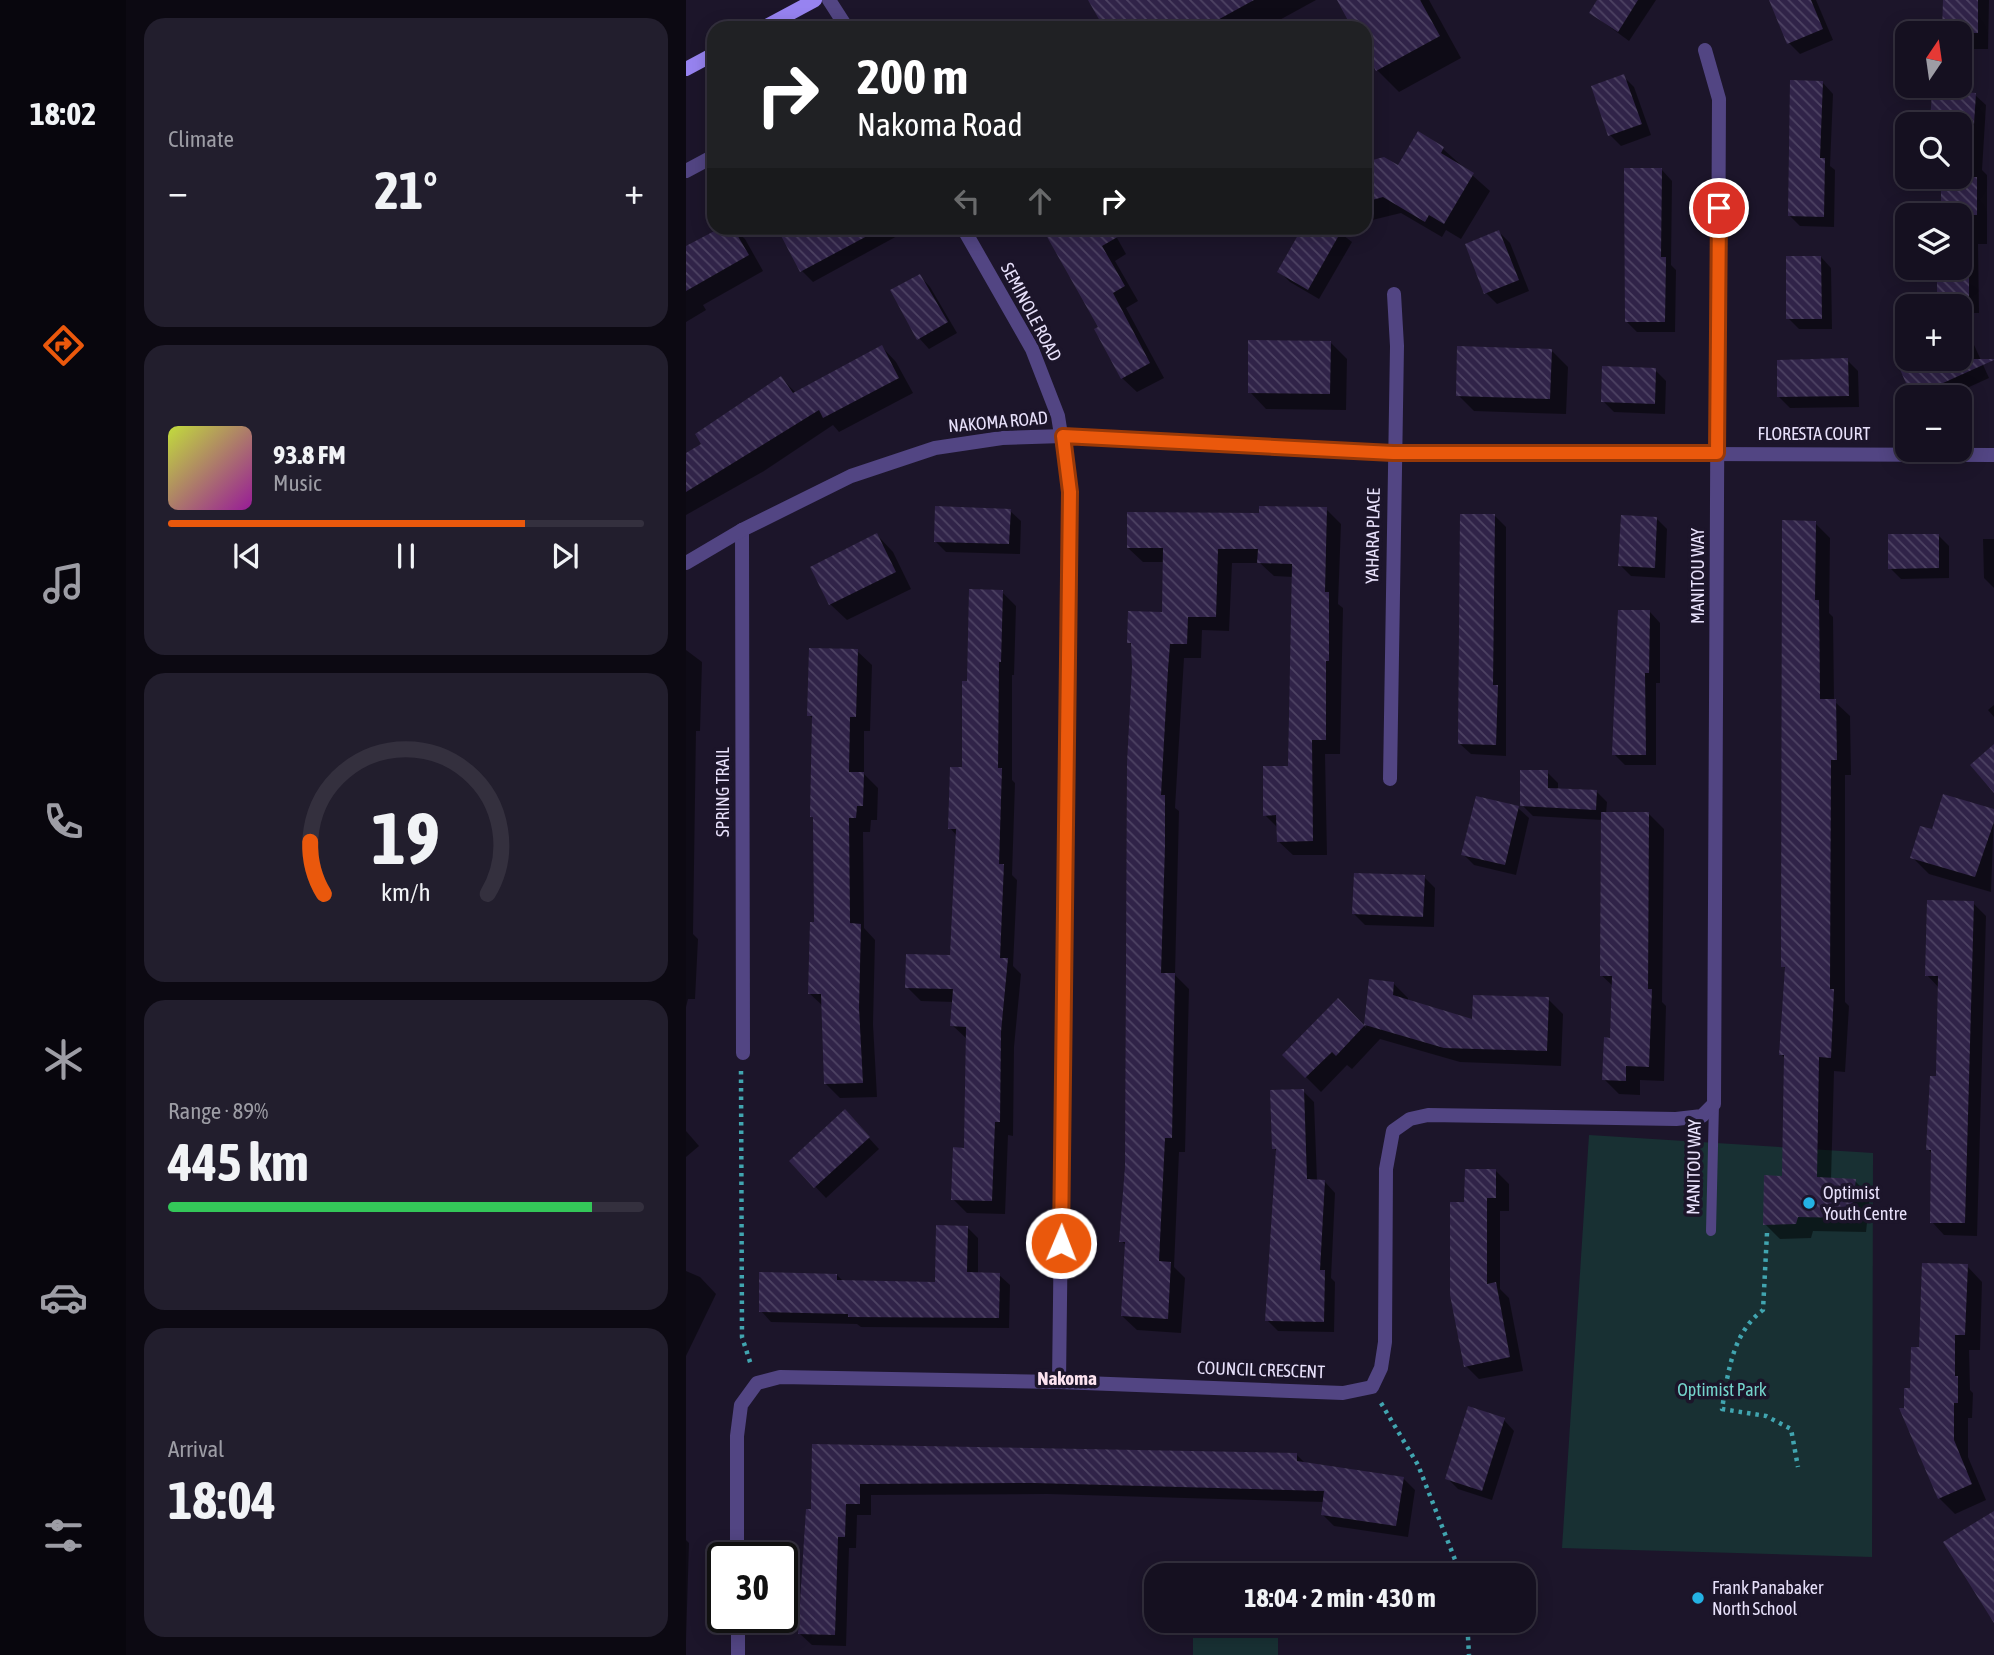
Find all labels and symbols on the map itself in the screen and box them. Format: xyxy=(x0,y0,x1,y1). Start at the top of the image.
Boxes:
north arrow xyxy=(1895,21,1972,98)
pin xyxy=(1689,178,1749,238)
street label: SEMINOLE ROAD xyxy=(997,259,1066,365)
street label: NAKOMA ROAD xyxy=(947,407,1049,436)
street label: FLORESTA COURT xyxy=(1758,423,1871,444)
street label: YAHARA PLACE xyxy=(1361,488,1384,584)
street label: MANITOU WAY xyxy=(1687,528,1708,624)
street label: SPRING TRAIL xyxy=(712,747,733,837)
street label: MANITOU WAY xyxy=(1682,1119,1705,1215)
place label: Optimist Youth Centre xyxy=(1823,1182,1907,1224)
marker: Optimist Youth Centre xyxy=(1801,1195,1817,1211)
position arrow xyxy=(1024,1206,1098,1280)
street label: COUNCIL CRESCENT xyxy=(1197,1357,1326,1382)
district label: Nakoma xyxy=(1037,1367,1097,1389)
park label: Optimist Park xyxy=(1677,1379,1767,1400)
speed limit sign: 30 xyxy=(707,1542,798,1633)
place label: Frank Panabaker North School xyxy=(1712,1577,1824,1619)
marker: Frank Panabaker North School xyxy=(1690,1590,1706,1606)

